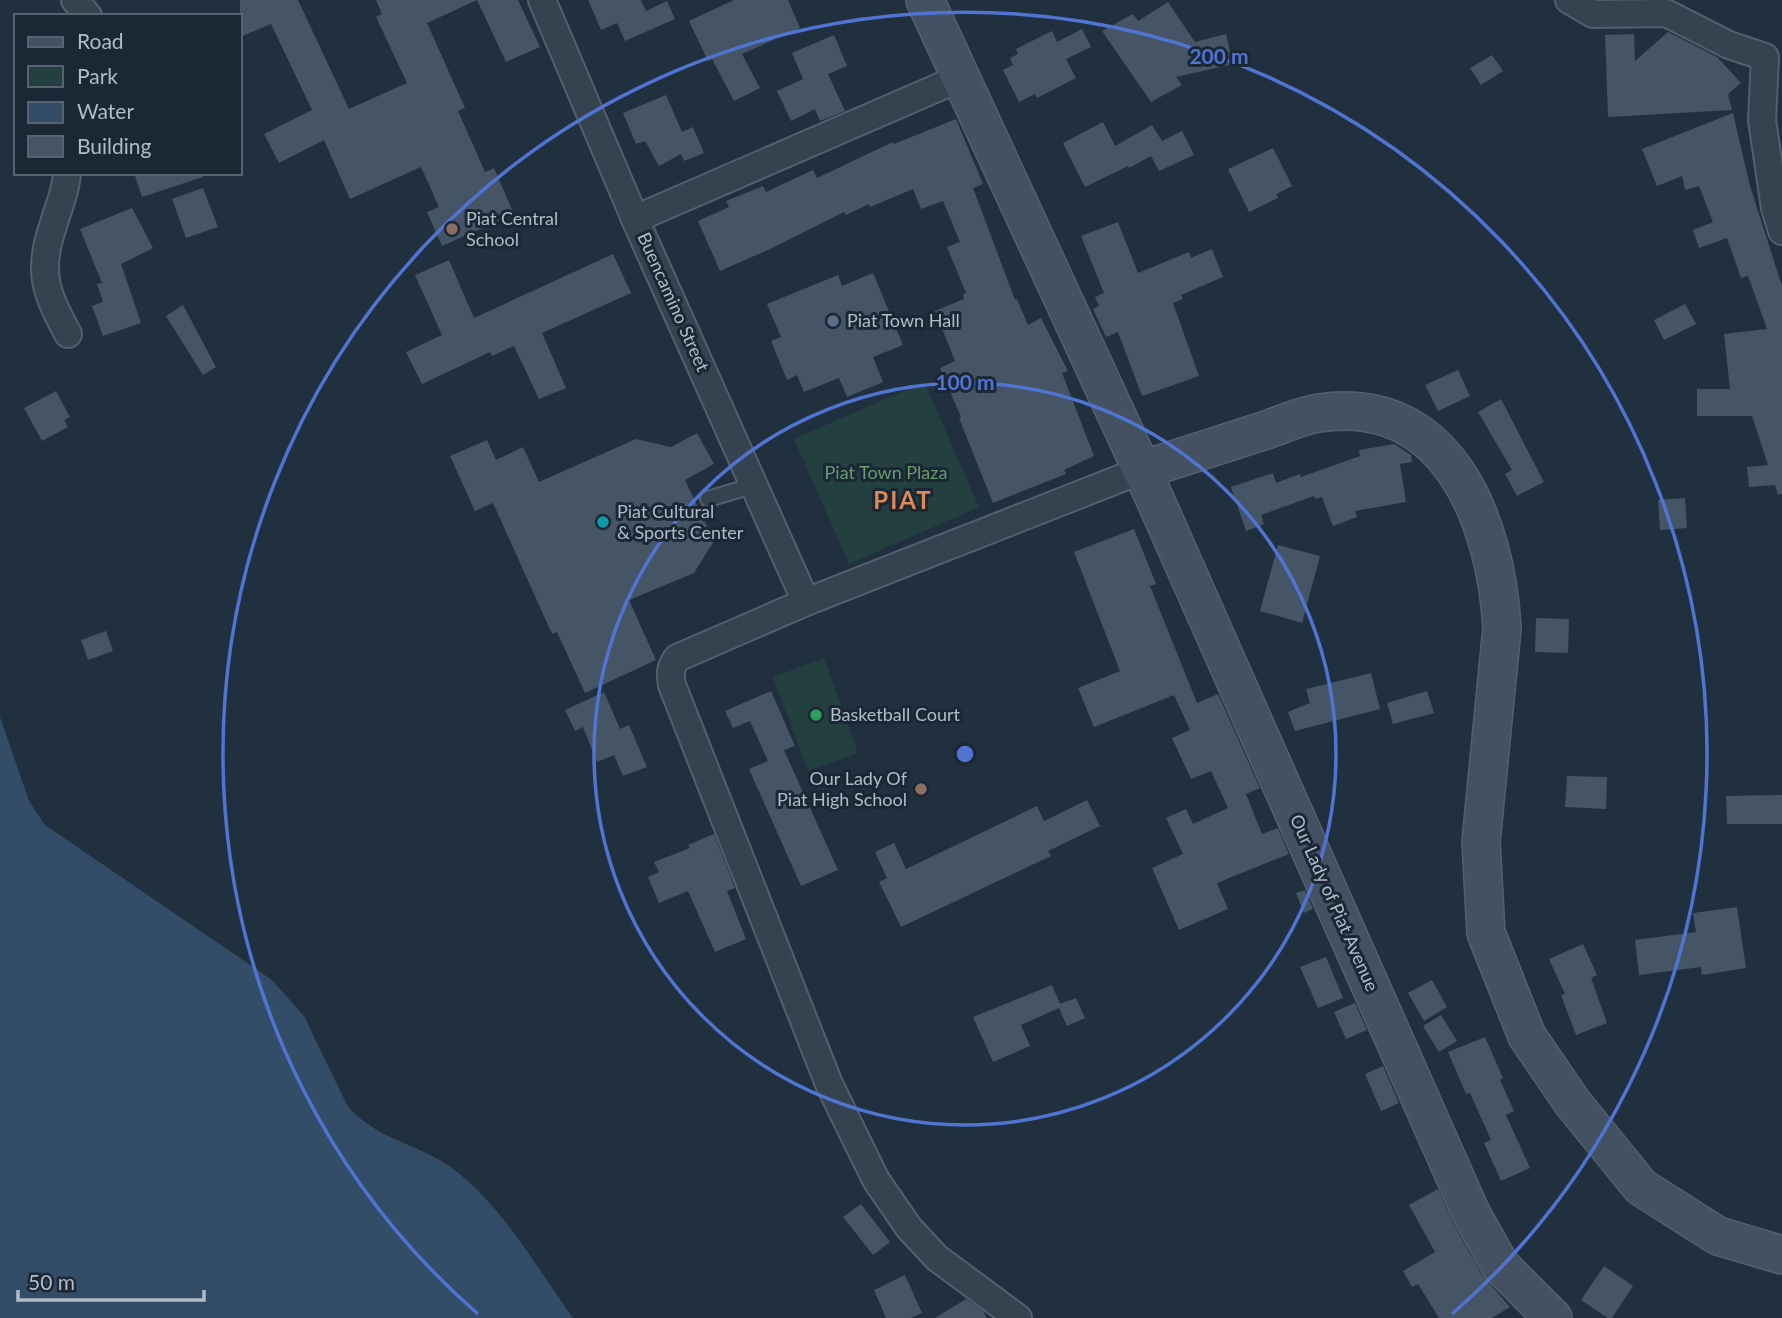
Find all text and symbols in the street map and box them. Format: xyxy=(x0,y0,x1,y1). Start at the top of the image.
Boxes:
legend xyxy=(14,14,242,175)
text: Road xyxy=(77,28,124,53)
text: 200 m xyxy=(1189,43,1249,68)
text: Park xyxy=(77,63,118,88)
text: Water xyxy=(77,98,134,123)
text: Building xyxy=(77,133,152,158)
place label: Piat Central School xyxy=(466,207,558,250)
marker: Piat Central School xyxy=(444,221,460,237)
street label: Buencamino Street xyxy=(633,229,715,375)
place label: Piat Town Hall xyxy=(847,309,960,331)
marker: Piat Town Hall xyxy=(825,313,841,329)
text: 100 m xyxy=(935,369,995,394)
park label: Piat Town Plaza xyxy=(825,461,947,483)
district label: PIAT xyxy=(873,485,933,514)
place label: Piat Cultural & Sports Center xyxy=(617,500,744,543)
marker: Piat Cultural & Sports Center xyxy=(595,514,611,530)
place label: Basketball Court xyxy=(830,703,961,725)
marker: Basketball Court xyxy=(808,707,824,723)
centre of rings xyxy=(953,742,977,766)
place label: Our Lady Of Piat High School xyxy=(777,767,908,810)
marker: Our Lady Of Piat High School xyxy=(913,781,929,797)
street label: Our Lady of Piat Avenue xyxy=(1286,811,1384,994)
scale bar xyxy=(18,1258,203,1302)
text: 50 m xyxy=(28,1269,75,1294)

